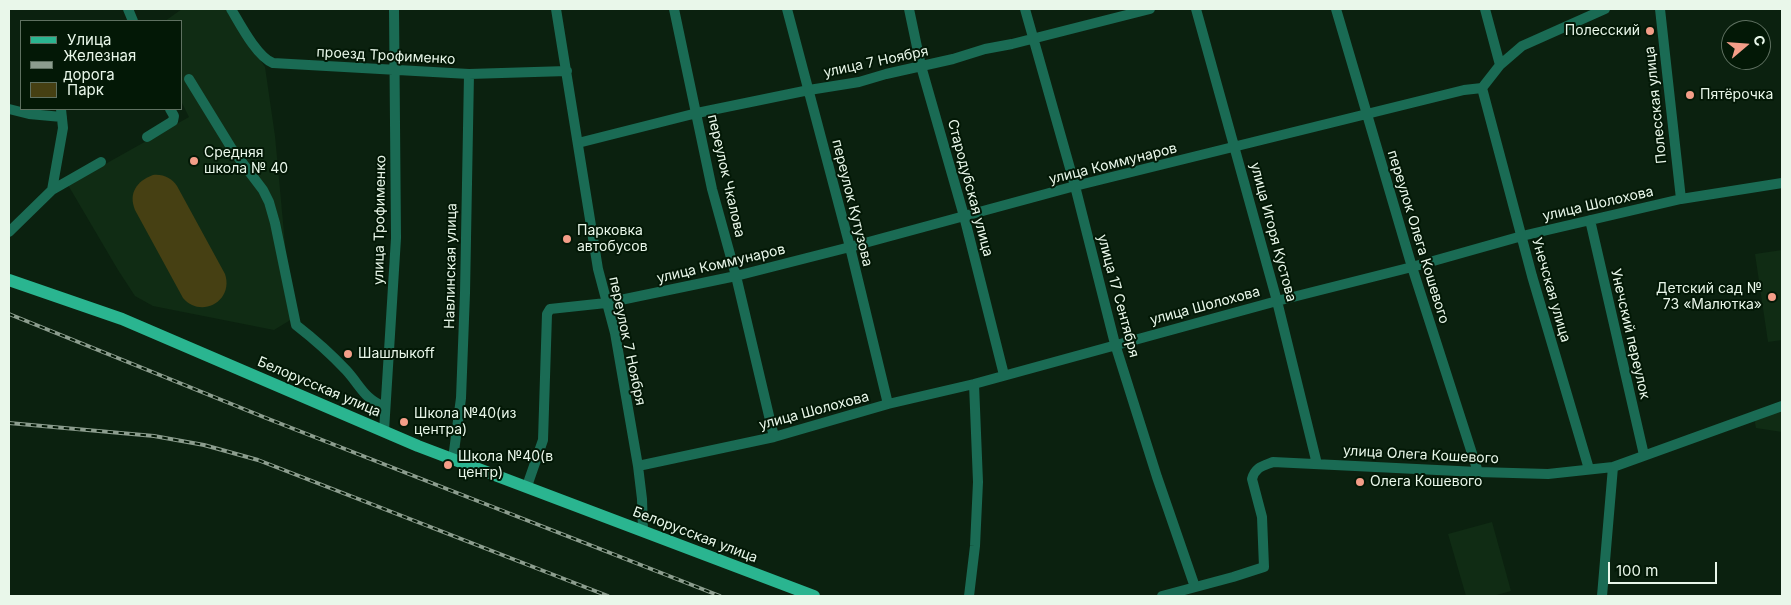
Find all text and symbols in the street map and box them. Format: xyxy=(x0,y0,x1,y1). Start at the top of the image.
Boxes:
legend xyxy=(20,20,182,110)
north arrow xyxy=(1721,20,1771,70)
place label: Полесский xyxy=(1565,23,1640,39)
marker: Полесский xyxy=(1644,25,1656,37)
text: Улица xyxy=(67,30,111,49)
text: С xyxy=(1750,33,1769,48)
street label: улица 7 Ноября xyxy=(822,43,930,81)
street label: проезд Трофименко xyxy=(316,44,456,68)
street label: Полесская улица xyxy=(1641,45,1671,165)
text: Железная дорога xyxy=(63,46,136,84)
text: Парк xyxy=(67,80,104,99)
place label: Пятёрочка xyxy=(1700,87,1773,103)
marker: Пятёрочка xyxy=(1684,89,1696,101)
street label: переулок Чкалова xyxy=(704,113,748,239)
street label: Стародубская улица xyxy=(944,118,996,258)
street label: переулок Кутузова xyxy=(828,138,876,268)
street label: улица Коммунаров xyxy=(1047,140,1179,188)
place label: Средняя школа № 40 xyxy=(204,145,288,178)
street label: переулок Олега Кошевого xyxy=(1384,148,1452,326)
marker: Средняя школа № 40 xyxy=(188,155,200,167)
street label: улица Трофименко xyxy=(370,155,390,285)
street label: улица Игоря Кустова xyxy=(1246,160,1300,304)
street label: улица Шолохова xyxy=(1541,183,1655,225)
street label: Навлинская улица xyxy=(442,203,460,329)
place label: Парковка автобусов xyxy=(577,223,648,256)
marker: Парковка автобусов xyxy=(561,233,573,245)
street label: улица 17 Сентября xyxy=(1093,233,1143,359)
street label: Унечская улица xyxy=(1528,236,1574,344)
street label: улица Коммунаров xyxy=(655,241,787,287)
street label: Унечский переулок xyxy=(1607,267,1653,401)
street label: переулок 7 Ноября xyxy=(605,275,649,407)
place label: Детский сад № 73 «Малютка» xyxy=(1656,281,1762,314)
street label: улица Шолохова xyxy=(1148,283,1262,329)
marker: Детский сад № 73 «Малютка» xyxy=(1766,291,1778,303)
place label: Шашлыкоff xyxy=(358,346,435,362)
marker: Шашлыкоff xyxy=(342,348,354,360)
street label: Белорусская улица xyxy=(255,353,383,421)
street label: улица Шолохова xyxy=(757,388,871,434)
place label: Школа №40(из центра) xyxy=(414,406,516,438)
marker: Школа №40(из центра) xyxy=(398,416,410,428)
street label: улица Олега Кошевого xyxy=(1343,443,1499,467)
place label: Школа №40(в центр) xyxy=(458,449,553,482)
marker: Школа №40(в центр) xyxy=(442,459,454,471)
place label: Олега Кошевого xyxy=(1370,474,1482,490)
marker: Олега Кошевого xyxy=(1354,476,1366,488)
street label: Белорусская улица xyxy=(630,503,760,567)
scale bar xyxy=(1611,552,1720,584)
text: 100 m xyxy=(1616,561,1658,580)

